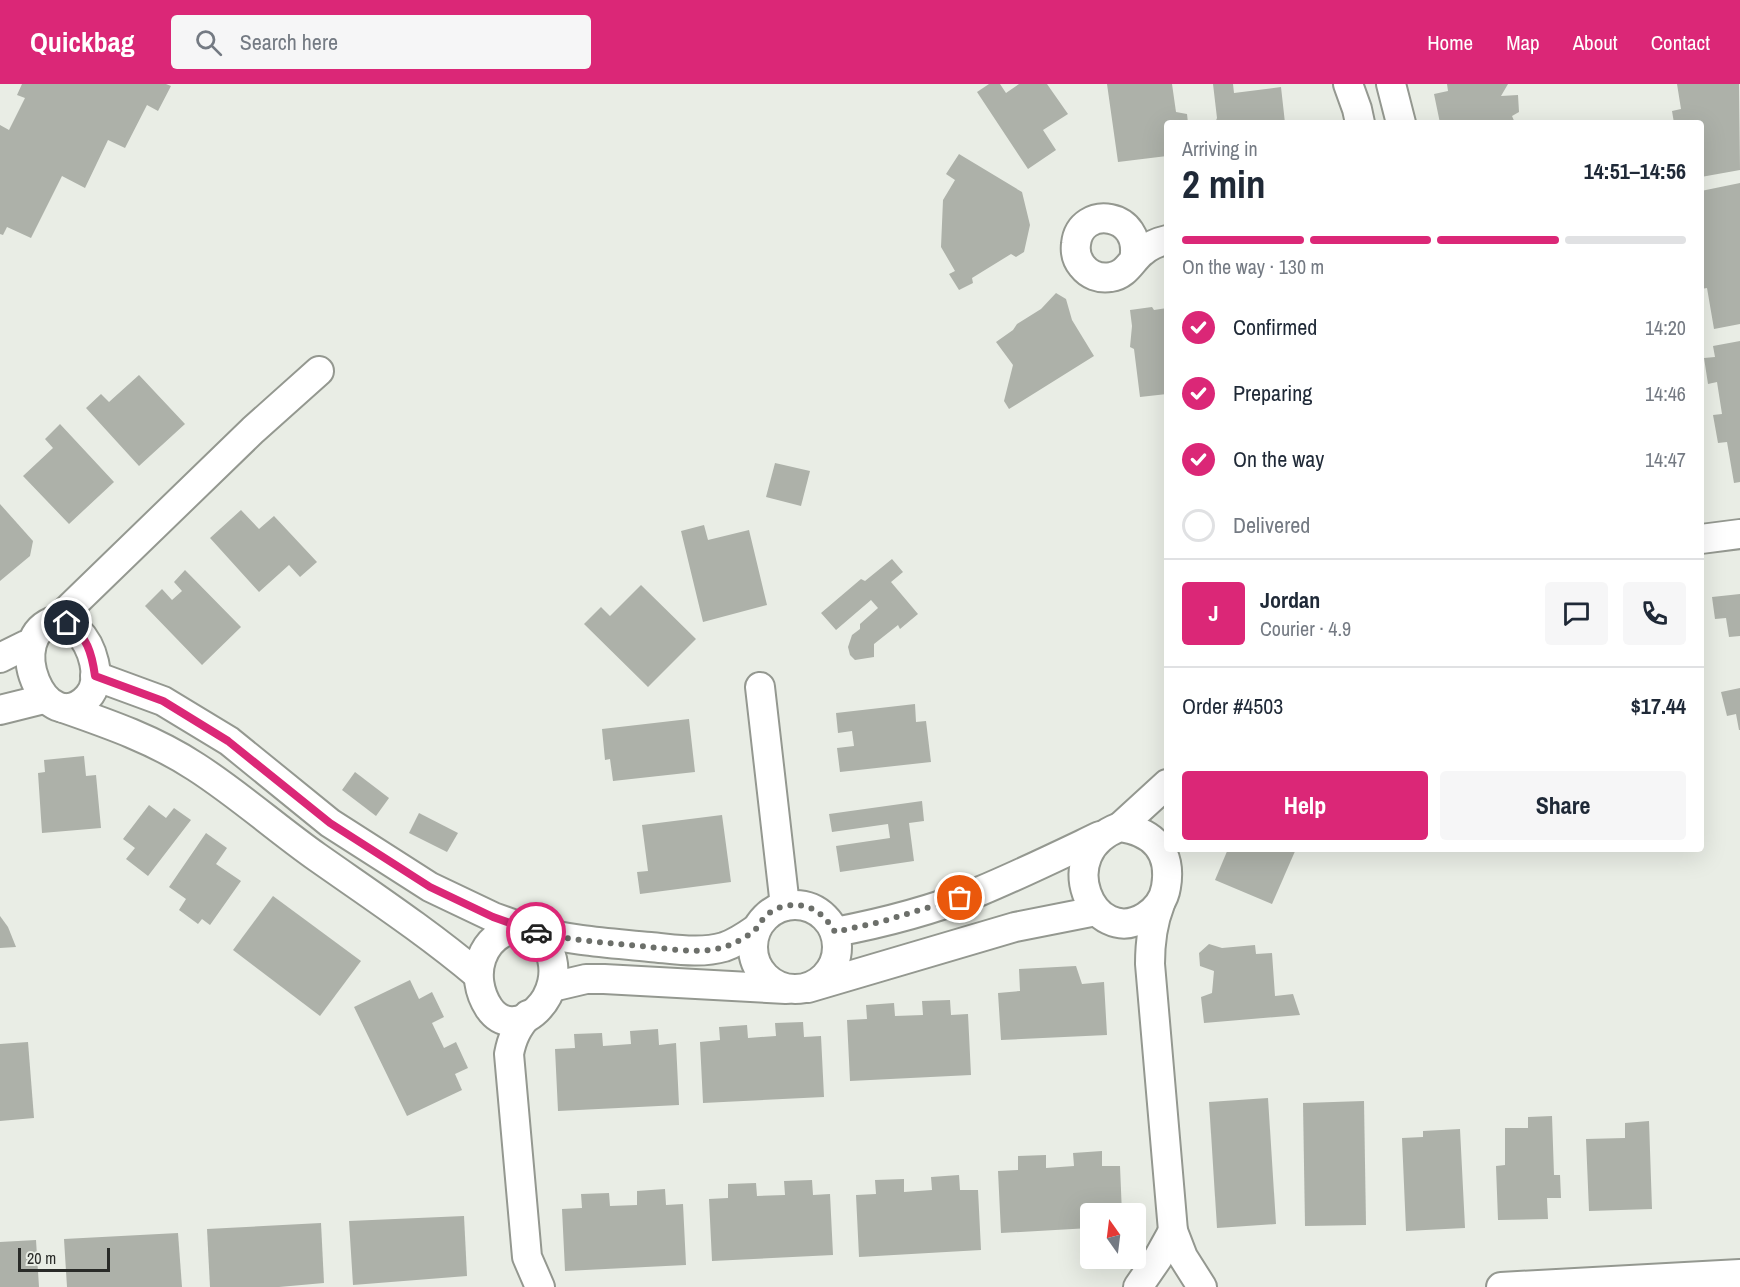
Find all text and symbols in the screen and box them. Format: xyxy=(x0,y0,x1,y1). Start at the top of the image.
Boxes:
search box xyxy=(171,15,591,69)
text: Quickbag xyxy=(30,23,135,61)
icon: search xyxy=(192,26,225,59)
text: Search here xyxy=(240,27,338,57)
text: Home xyxy=(1427,28,1473,57)
text: Map xyxy=(1506,28,1540,57)
text: About xyxy=(1573,28,1618,57)
text: Contact xyxy=(1651,28,1710,57)
text: Arriving in xyxy=(1182,135,1258,162)
text: 14:51–14:56 xyxy=(1584,156,1686,186)
text: 2 min xyxy=(1182,158,1266,210)
text: On the way · 130 m xyxy=(1182,253,1324,280)
icon: check xyxy=(1182,311,1215,344)
text: Confirmed xyxy=(1233,312,1317,342)
text: 14:20 xyxy=(1645,314,1686,341)
icon: check xyxy=(1182,377,1215,410)
text: Preparing xyxy=(1233,378,1312,408)
text: 14:46 xyxy=(1645,380,1686,407)
icon: check xyxy=(1182,443,1215,476)
text: On the way xyxy=(1233,444,1324,474)
text: 14:47 xyxy=(1645,446,1686,473)
text: Delivered xyxy=(1233,510,1310,540)
button: chat xyxy=(1545,582,1608,645)
button: phone xyxy=(1623,582,1686,645)
text: Jordan xyxy=(1260,585,1320,615)
pin xyxy=(41,597,92,648)
text: J xyxy=(1208,598,1219,628)
icon: home xyxy=(50,606,83,639)
text: Courier · 4.9 xyxy=(1260,615,1351,642)
text: Order #4503 xyxy=(1182,691,1283,721)
text: $17.44 xyxy=(1631,691,1686,721)
button: Help xyxy=(1182,771,1428,840)
button: Share xyxy=(1440,771,1686,840)
pin xyxy=(934,872,985,923)
icon: bag xyxy=(943,881,976,914)
courier xyxy=(506,902,566,962)
icon: car xyxy=(520,916,553,949)
north arrow xyxy=(1080,1203,1146,1269)
map controls xyxy=(1080,1203,1146,1269)
scale bar xyxy=(18,1245,110,1272)
text: 20 m xyxy=(27,1247,56,1269)

